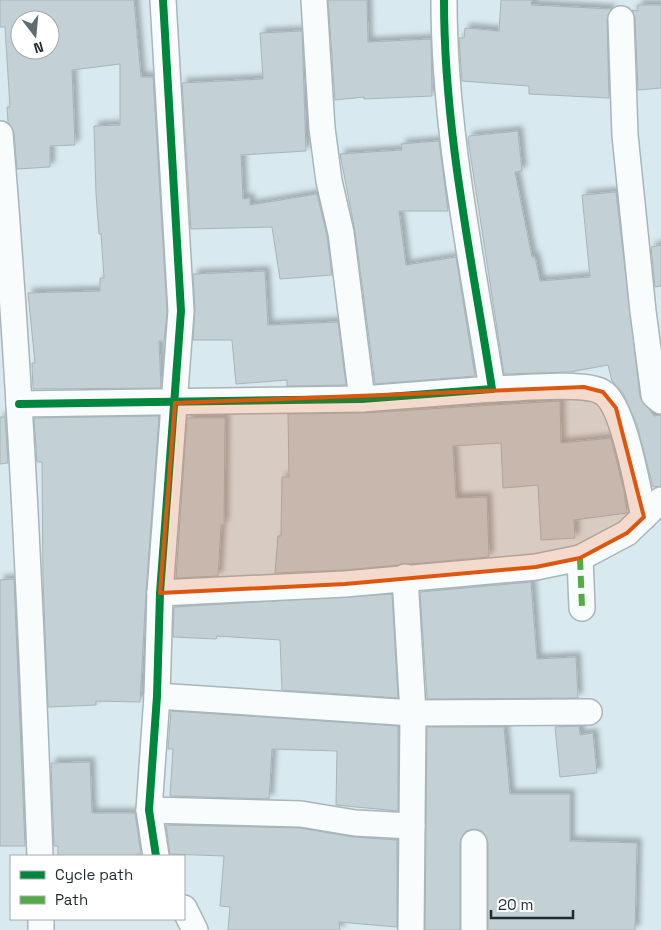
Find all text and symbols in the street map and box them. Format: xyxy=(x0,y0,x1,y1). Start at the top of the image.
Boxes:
north arrow xyxy=(10,10,60,60)
text: N xyxy=(32,38,46,57)
legend xyxy=(10,855,185,920)
text: Cycle path xyxy=(55,865,133,884)
scale bar xyxy=(491,888,574,920)
text: Path xyxy=(55,890,88,909)
text: 20 m xyxy=(498,895,533,914)

